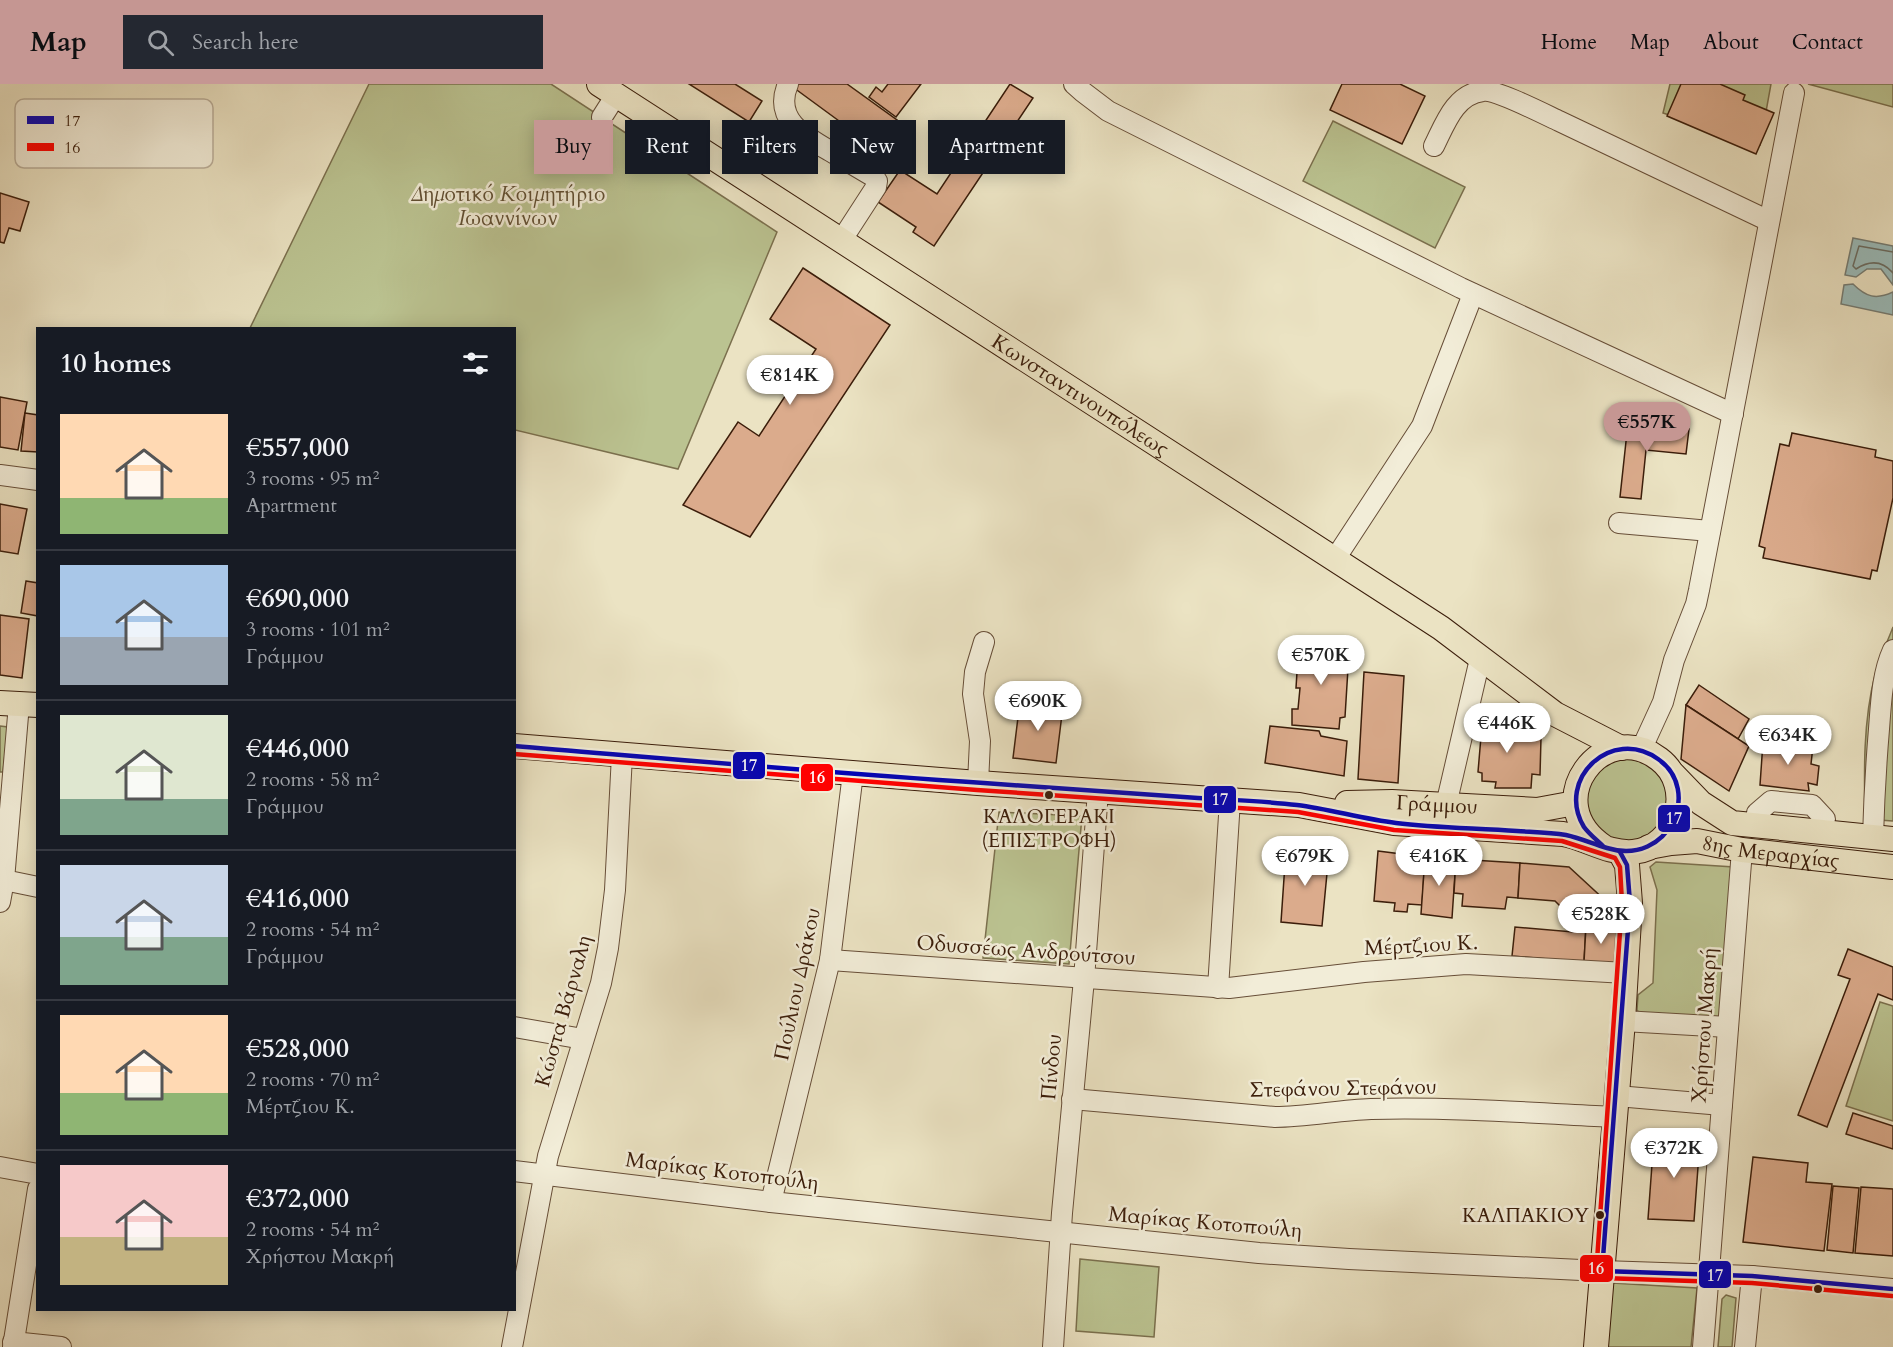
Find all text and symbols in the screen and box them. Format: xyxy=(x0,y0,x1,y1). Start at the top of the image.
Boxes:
search box xyxy=(123,15,543,69)
text: Map xyxy=(30,23,87,61)
icon: search xyxy=(144,26,177,59)
text: Search here xyxy=(192,27,299,57)
text: Home xyxy=(1541,28,1597,57)
text: Map xyxy=(1630,28,1670,57)
text: About xyxy=(1703,28,1759,57)
text: Contact xyxy=(1792,28,1863,57)
legend xyxy=(15,99,213,168)
text: 17 xyxy=(64,110,80,132)
chip: Buy xyxy=(534,120,613,174)
chip: Rent xyxy=(625,120,710,174)
chip: Filters xyxy=(722,120,818,174)
chip: New xyxy=(830,120,916,174)
chip: Apartment xyxy=(928,120,1065,174)
text: 16 xyxy=(64,137,80,159)
park label: Δημοτικό Κοιμητήριο Ιωαννίνων xyxy=(411,180,605,233)
street label: Κωνσταντινουπόλεως xyxy=(986,327,1174,463)
text: 10 homes xyxy=(60,346,171,381)
icon: filters xyxy=(459,347,492,380)
pin: €814K xyxy=(748,355,832,406)
text: €814K xyxy=(761,361,819,388)
pin: €557K xyxy=(1605,402,1689,453)
text: €557K xyxy=(1618,408,1676,435)
text: €557,000 xyxy=(246,430,349,465)
icon: home xyxy=(108,438,180,510)
text: 3 rooms · 95 m² xyxy=(246,465,379,492)
text: Apartment xyxy=(246,492,337,519)
text: €690,000 xyxy=(246,581,349,616)
icon: home xyxy=(108,589,180,661)
text: 3 rooms · 101 m² xyxy=(246,616,390,643)
pin: €570K xyxy=(1279,635,1363,686)
text: €570K xyxy=(1292,641,1350,668)
text: Γράμμου xyxy=(246,643,324,670)
pin: €690K xyxy=(996,681,1080,732)
text: €690K xyxy=(1009,687,1067,714)
pin: €446K xyxy=(1465,703,1549,754)
text: €446K xyxy=(1478,709,1536,736)
pin: €634K xyxy=(1746,715,1830,766)
text: €634K xyxy=(1759,721,1817,748)
text: €446,000 xyxy=(246,731,349,766)
icon: home xyxy=(108,739,180,811)
line badge: 17 xyxy=(732,751,766,780)
text: 17 xyxy=(741,755,757,777)
line badge: 16 xyxy=(800,763,834,792)
text: 2 rooms · 58 m² xyxy=(246,766,379,793)
text: 16 xyxy=(809,767,825,789)
line badge: 17 xyxy=(1203,785,1237,814)
street label: Γράμμου xyxy=(1395,788,1478,822)
marker: ΚΑΛΟΓΕΡΑΚΙ (ΕΠΙΣΤΡΟΦΗ) xyxy=(1043,789,1055,801)
text: 17 xyxy=(1212,789,1228,811)
text: Γράμμου xyxy=(246,793,324,820)
place label: ΚΑΛΟΓΕΡΑΚΙ (ΕΠΙΣΤΡΟΦΗ) xyxy=(981,803,1117,854)
line badge: 17 xyxy=(1657,804,1691,833)
text: 17 xyxy=(1666,808,1682,830)
street label: 8ης Μεραρχίας xyxy=(1699,828,1841,876)
pin: €679K xyxy=(1263,836,1347,887)
pin: €416K xyxy=(1397,836,1481,887)
text: €679K xyxy=(1276,842,1334,869)
text: €416K xyxy=(1410,842,1468,869)
text: €416,000 xyxy=(246,881,349,916)
icon: home xyxy=(108,889,180,961)
pin: €528K xyxy=(1559,894,1643,945)
text: €528K xyxy=(1572,900,1630,927)
street label: Πούλιου Δράκου xyxy=(767,905,828,1063)
text: 2 rooms · 54 m² xyxy=(246,916,379,943)
street label: Οδυσσέως Ανδρούτσου xyxy=(916,928,1136,973)
street label: Μέρτζιου Κ. xyxy=(1363,928,1479,963)
street label: Κώστα Βάρναλη xyxy=(528,932,599,1090)
text: Γράμμου xyxy=(246,943,324,970)
street label: Χρήστου Μακρή xyxy=(1685,946,1724,1104)
text: €528,000 xyxy=(246,1031,349,1066)
street label: Πίνδου xyxy=(1034,1033,1069,1101)
icon: home xyxy=(108,1039,180,1111)
text: 2 rooms · 70 m² xyxy=(246,1066,379,1093)
street label: Στεφάνου Στεφάνου xyxy=(1249,1072,1437,1105)
text: Μέρτζιου Κ. xyxy=(246,1093,355,1120)
pin: €372K xyxy=(1632,1128,1716,1179)
text: €372K xyxy=(1645,1134,1703,1161)
street label: Μαρίκας Κοτοπούλη xyxy=(624,1145,820,1198)
text: €372,000 xyxy=(246,1181,349,1216)
icon: home xyxy=(108,1189,180,1261)
street label: Μαρίκας Κοτοπούλη xyxy=(1107,1200,1303,1245)
place label: ΚΑΛΠΑΚΙΟΥ xyxy=(1462,1202,1589,1229)
marker: ΚΑΛΠΑΚΙΟΥ xyxy=(1594,1209,1606,1221)
text: 2 rooms · 54 m² xyxy=(246,1216,379,1243)
text: Χρήστου Μακρή xyxy=(246,1243,395,1270)
line badge: 16 xyxy=(1579,1254,1614,1283)
text: 16 xyxy=(1588,1258,1604,1280)
line badge: 17 xyxy=(1698,1260,1732,1289)
text: 17 xyxy=(1707,1265,1723,1287)
unlabelled marker xyxy=(1812,1283,1824,1295)

